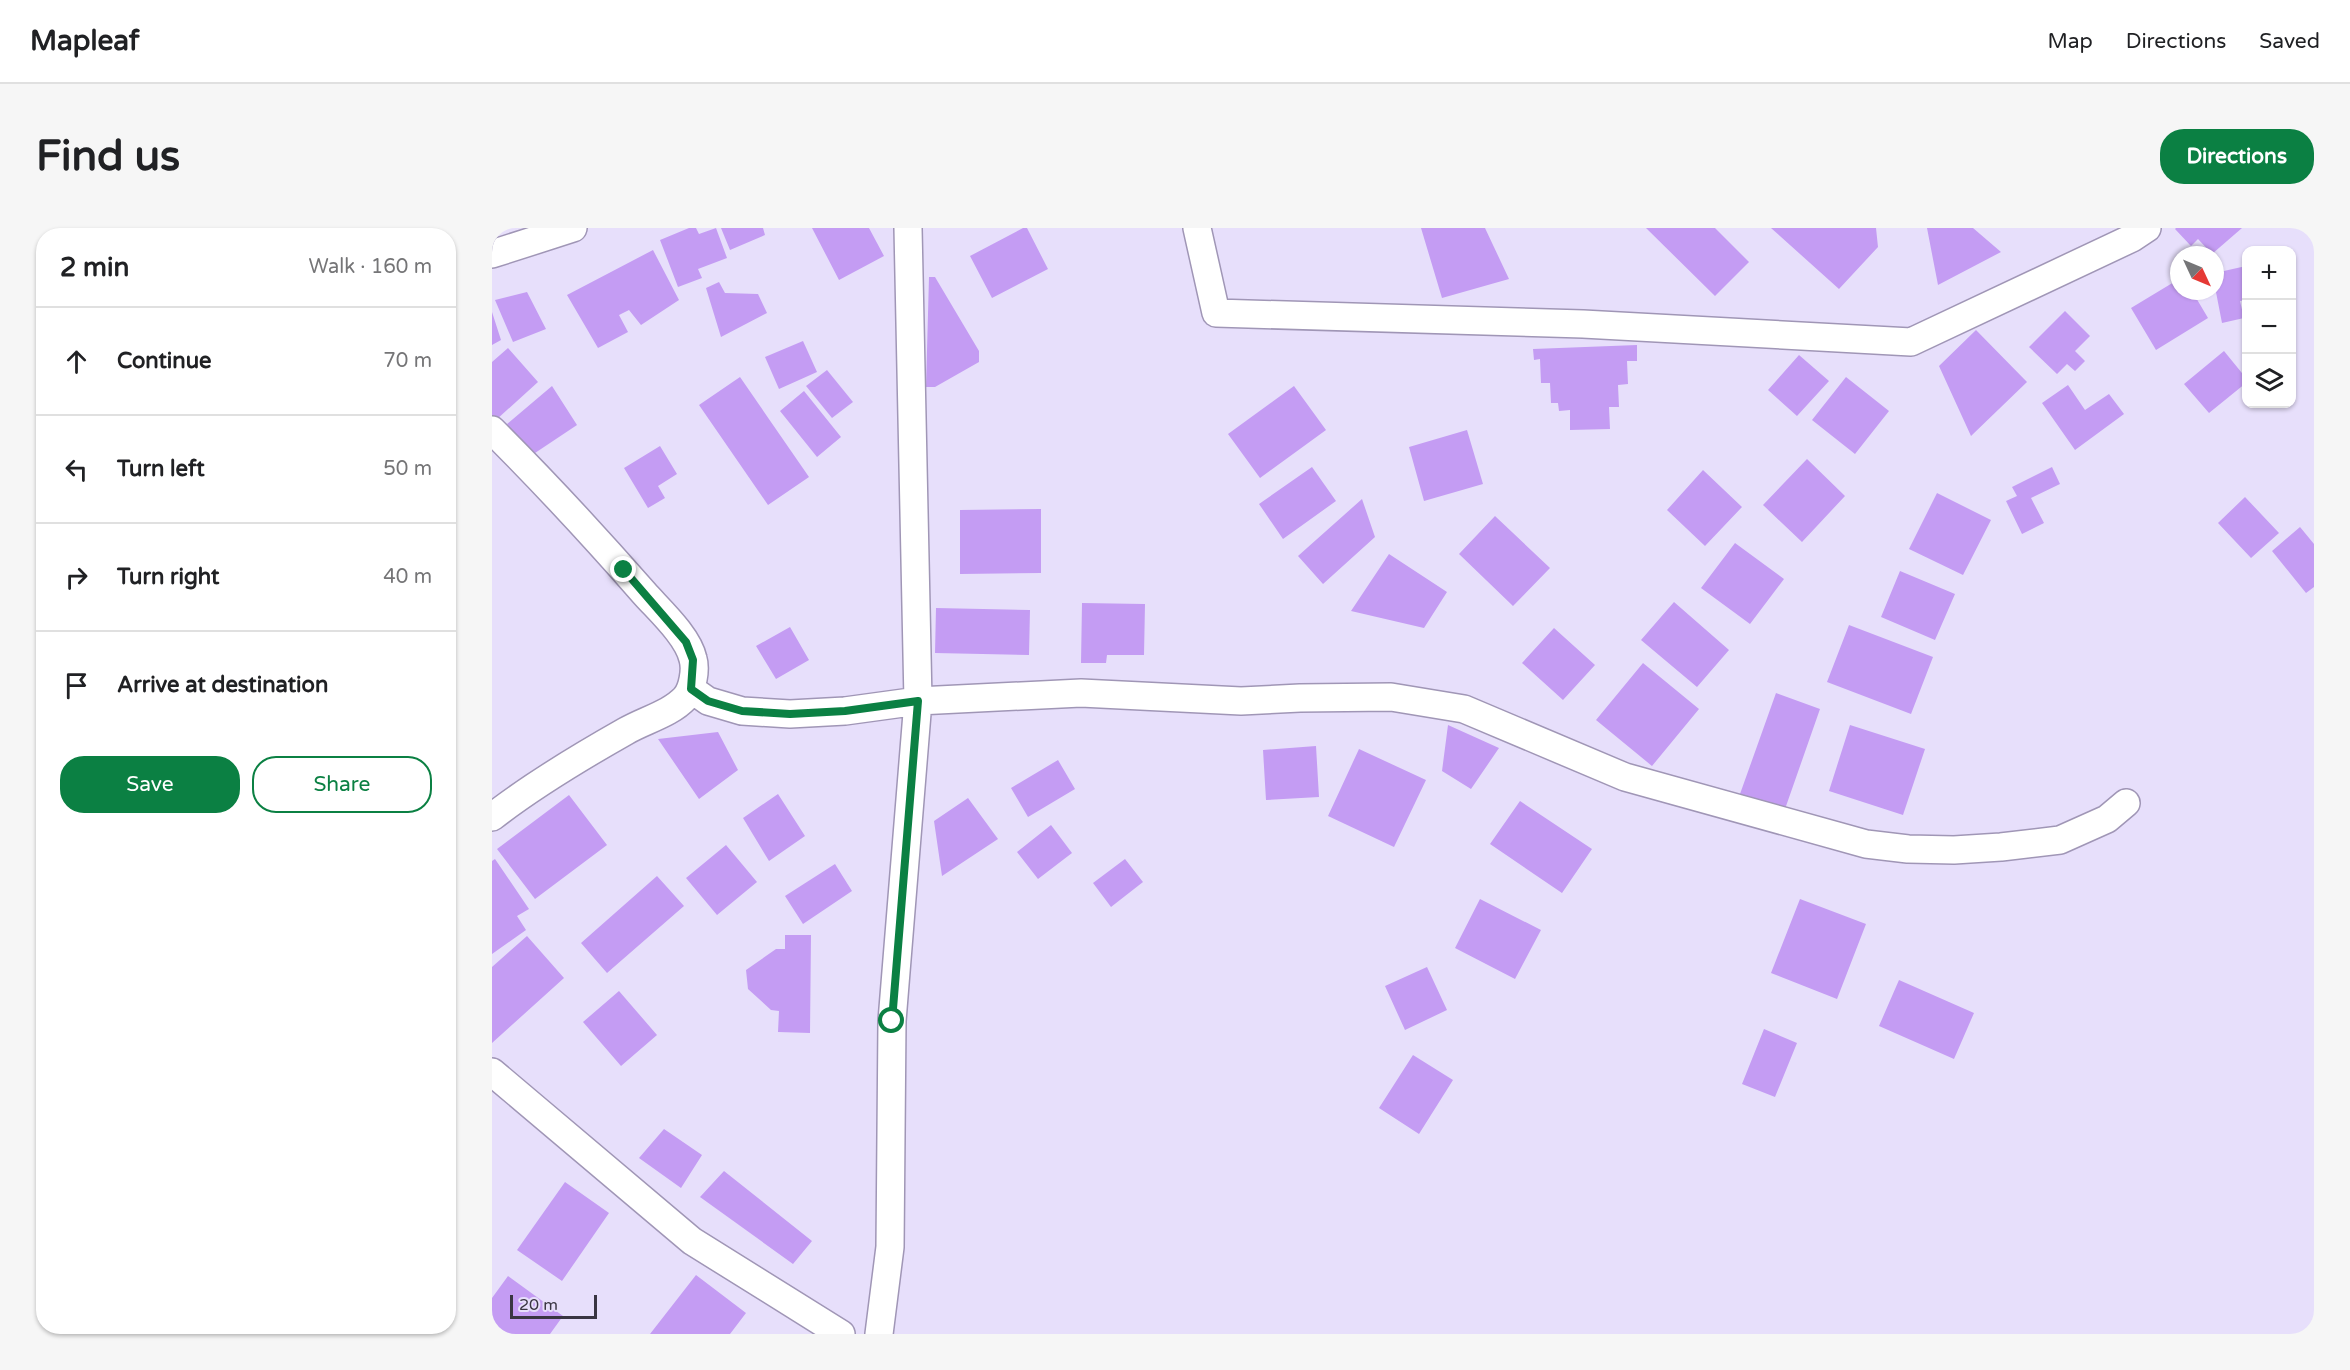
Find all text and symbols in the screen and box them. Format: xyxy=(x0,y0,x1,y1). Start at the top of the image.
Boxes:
text: Mapleaf xyxy=(30,24,139,58)
text: Map xyxy=(2047,29,2093,54)
text: Directions xyxy=(2126,29,2226,54)
text: Saved xyxy=(2259,29,2320,54)
button: Directions xyxy=(2160,129,2314,184)
text: Find us xyxy=(36,131,180,182)
north arrow xyxy=(2170,246,2224,300)
map controls xyxy=(2242,246,2296,408)
button: + xyxy=(2242,246,2296,300)
text: 2 min xyxy=(60,252,129,283)
text: Walk · 160 m xyxy=(309,255,432,279)
button: − xyxy=(2242,300,2296,354)
icon: ahead xyxy=(60,345,93,378)
text: Continue xyxy=(117,348,212,374)
text: 70 m xyxy=(383,349,432,373)
button: layers xyxy=(2242,354,2296,408)
icon: left xyxy=(60,453,93,486)
text: Turn left xyxy=(117,456,205,482)
text: 50 m xyxy=(383,457,432,481)
route end xyxy=(610,556,636,582)
icon: right xyxy=(60,561,93,594)
text: Turn right xyxy=(117,564,219,590)
text: 40 m xyxy=(383,565,432,589)
icon: arrive xyxy=(60,669,93,702)
text: Arrive at destination xyxy=(117,672,328,698)
button: Save xyxy=(60,756,240,813)
button: Share xyxy=(252,756,432,813)
route start xyxy=(878,1007,904,1033)
scale bar xyxy=(510,1292,597,1320)
text: 20 m xyxy=(519,1295,558,1315)

